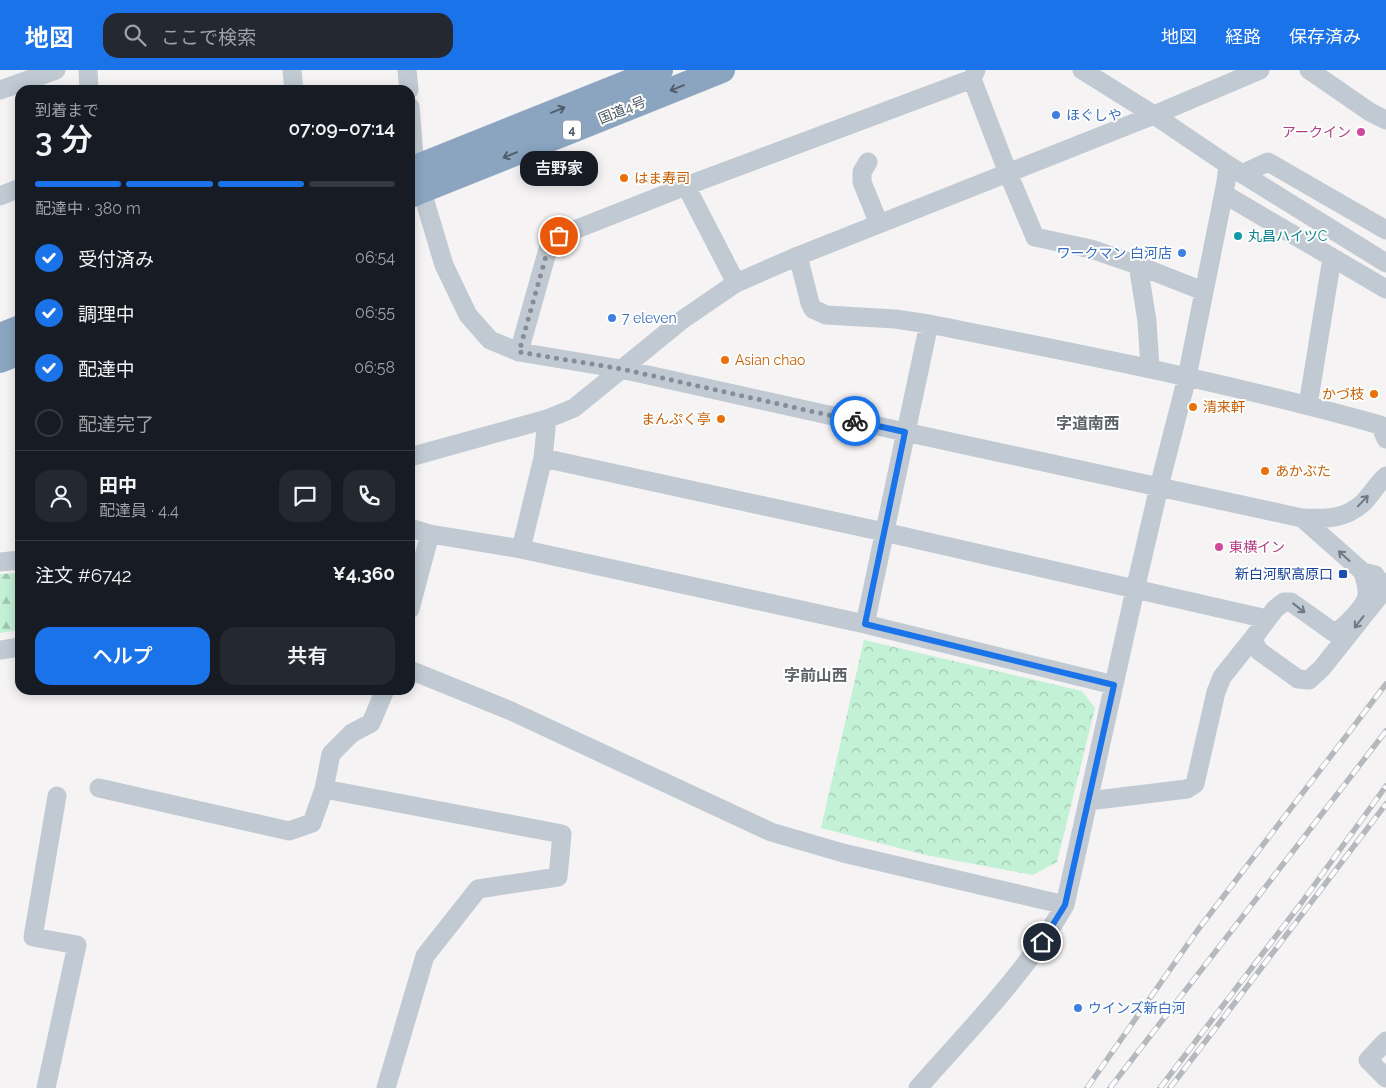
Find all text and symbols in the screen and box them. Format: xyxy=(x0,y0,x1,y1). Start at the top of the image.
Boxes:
search box xyxy=(103,13,453,58)
icon: search xyxy=(121,21,149,49)
text: 地図 xyxy=(25,23,73,52)
text: ここで検索 xyxy=(161,26,256,48)
text: 地図 xyxy=(1161,26,1197,47)
text: 経路 xyxy=(1225,26,1261,47)
text: 保存済み xyxy=(1289,26,1361,47)
one-way arrow xyxy=(670,84,685,93)
street label: 国道4号 xyxy=(596,93,648,127)
text: 到着まで xyxy=(35,101,99,120)
one-way arrow xyxy=(550,105,565,114)
place label: ほぐしや xyxy=(1066,107,1122,123)
marker: ほぐしや xyxy=(1050,109,1062,121)
text: 07:09–07:14 xyxy=(289,117,395,139)
road number: 4 xyxy=(563,120,581,140)
text: 3 分 xyxy=(35,121,92,158)
place label: アークイン xyxy=(1282,124,1351,140)
marker: アークイン xyxy=(1355,126,1367,138)
one-way arrow xyxy=(503,151,518,160)
callout: 吉野家 xyxy=(520,151,598,186)
text: 吉野家 xyxy=(535,159,583,178)
place label: はま寿司 xyxy=(634,170,690,186)
marker: はま寿司 xyxy=(618,172,630,184)
text: 配達中 · 380 m xyxy=(35,199,141,218)
pin xyxy=(538,215,580,257)
icon: bag xyxy=(545,222,573,250)
place label: 丸昌ハイツC xyxy=(1248,228,1328,244)
marker: 丸昌ハイツC xyxy=(1232,230,1244,242)
icon: check xyxy=(35,244,63,272)
place label: ワークマン 白河店 xyxy=(1056,245,1172,261)
marker: ワークマン 白河店 xyxy=(1176,247,1188,259)
text: 受付済み xyxy=(78,248,154,270)
text: 06:54 xyxy=(355,248,395,267)
icon: check xyxy=(35,299,63,327)
text: 調理中 xyxy=(78,303,135,325)
text: 06:55 xyxy=(355,303,395,322)
place label: 7 eleven xyxy=(622,310,677,326)
marker: 7 eleven xyxy=(606,312,618,324)
place label: Asian chao xyxy=(735,352,805,368)
icon: check xyxy=(35,354,63,382)
marker: Asian chao xyxy=(719,354,731,366)
text: 配達中 xyxy=(78,358,135,380)
text: 06:58 xyxy=(354,358,395,377)
place label: かづ枝 xyxy=(1322,386,1364,402)
marker: かづ枝 xyxy=(1368,388,1380,400)
courier xyxy=(830,396,880,446)
place label: 清来軒 xyxy=(1203,399,1245,415)
marker: 清来軒 xyxy=(1187,401,1199,413)
icon: bike xyxy=(841,407,869,435)
place label: まんぷく亭 xyxy=(641,411,711,427)
text: 配達完了 xyxy=(78,413,154,435)
marker: まんぷく亭 xyxy=(715,413,727,425)
district label: 字道南西 xyxy=(1056,414,1120,433)
place label: あかぶた xyxy=(1275,463,1331,479)
marker: あかぶた xyxy=(1259,465,1271,477)
button: person xyxy=(35,470,87,522)
button: chat xyxy=(279,470,331,522)
button: phone xyxy=(343,470,395,522)
text: 田中 xyxy=(99,474,137,496)
one-way arrow xyxy=(1357,495,1369,507)
text: 配達員 · 4.4 xyxy=(99,501,179,520)
place label: 東横イン xyxy=(1229,539,1285,555)
marker: 東横イン xyxy=(1213,541,1225,553)
one-way arrow xyxy=(1338,550,1351,562)
text: ¥4,360 xyxy=(332,562,395,584)
text: 注文 #6742 xyxy=(35,564,132,586)
place label: 新白河駅高原口 xyxy=(1235,566,1333,582)
marker: 新白河駅高原口 xyxy=(1337,568,1349,580)
one-way arrow xyxy=(1292,602,1305,613)
one-way arrow xyxy=(1353,615,1364,628)
button: ヘルプ xyxy=(35,627,210,685)
button: 共有 xyxy=(220,627,395,685)
district label: 字前山西 xyxy=(784,666,848,685)
pin xyxy=(1021,921,1063,963)
icon: home xyxy=(1028,928,1056,956)
place label: ウインズ新白河 xyxy=(1088,1000,1186,1016)
marker: ウインズ新白河 xyxy=(1072,1002,1084,1014)

